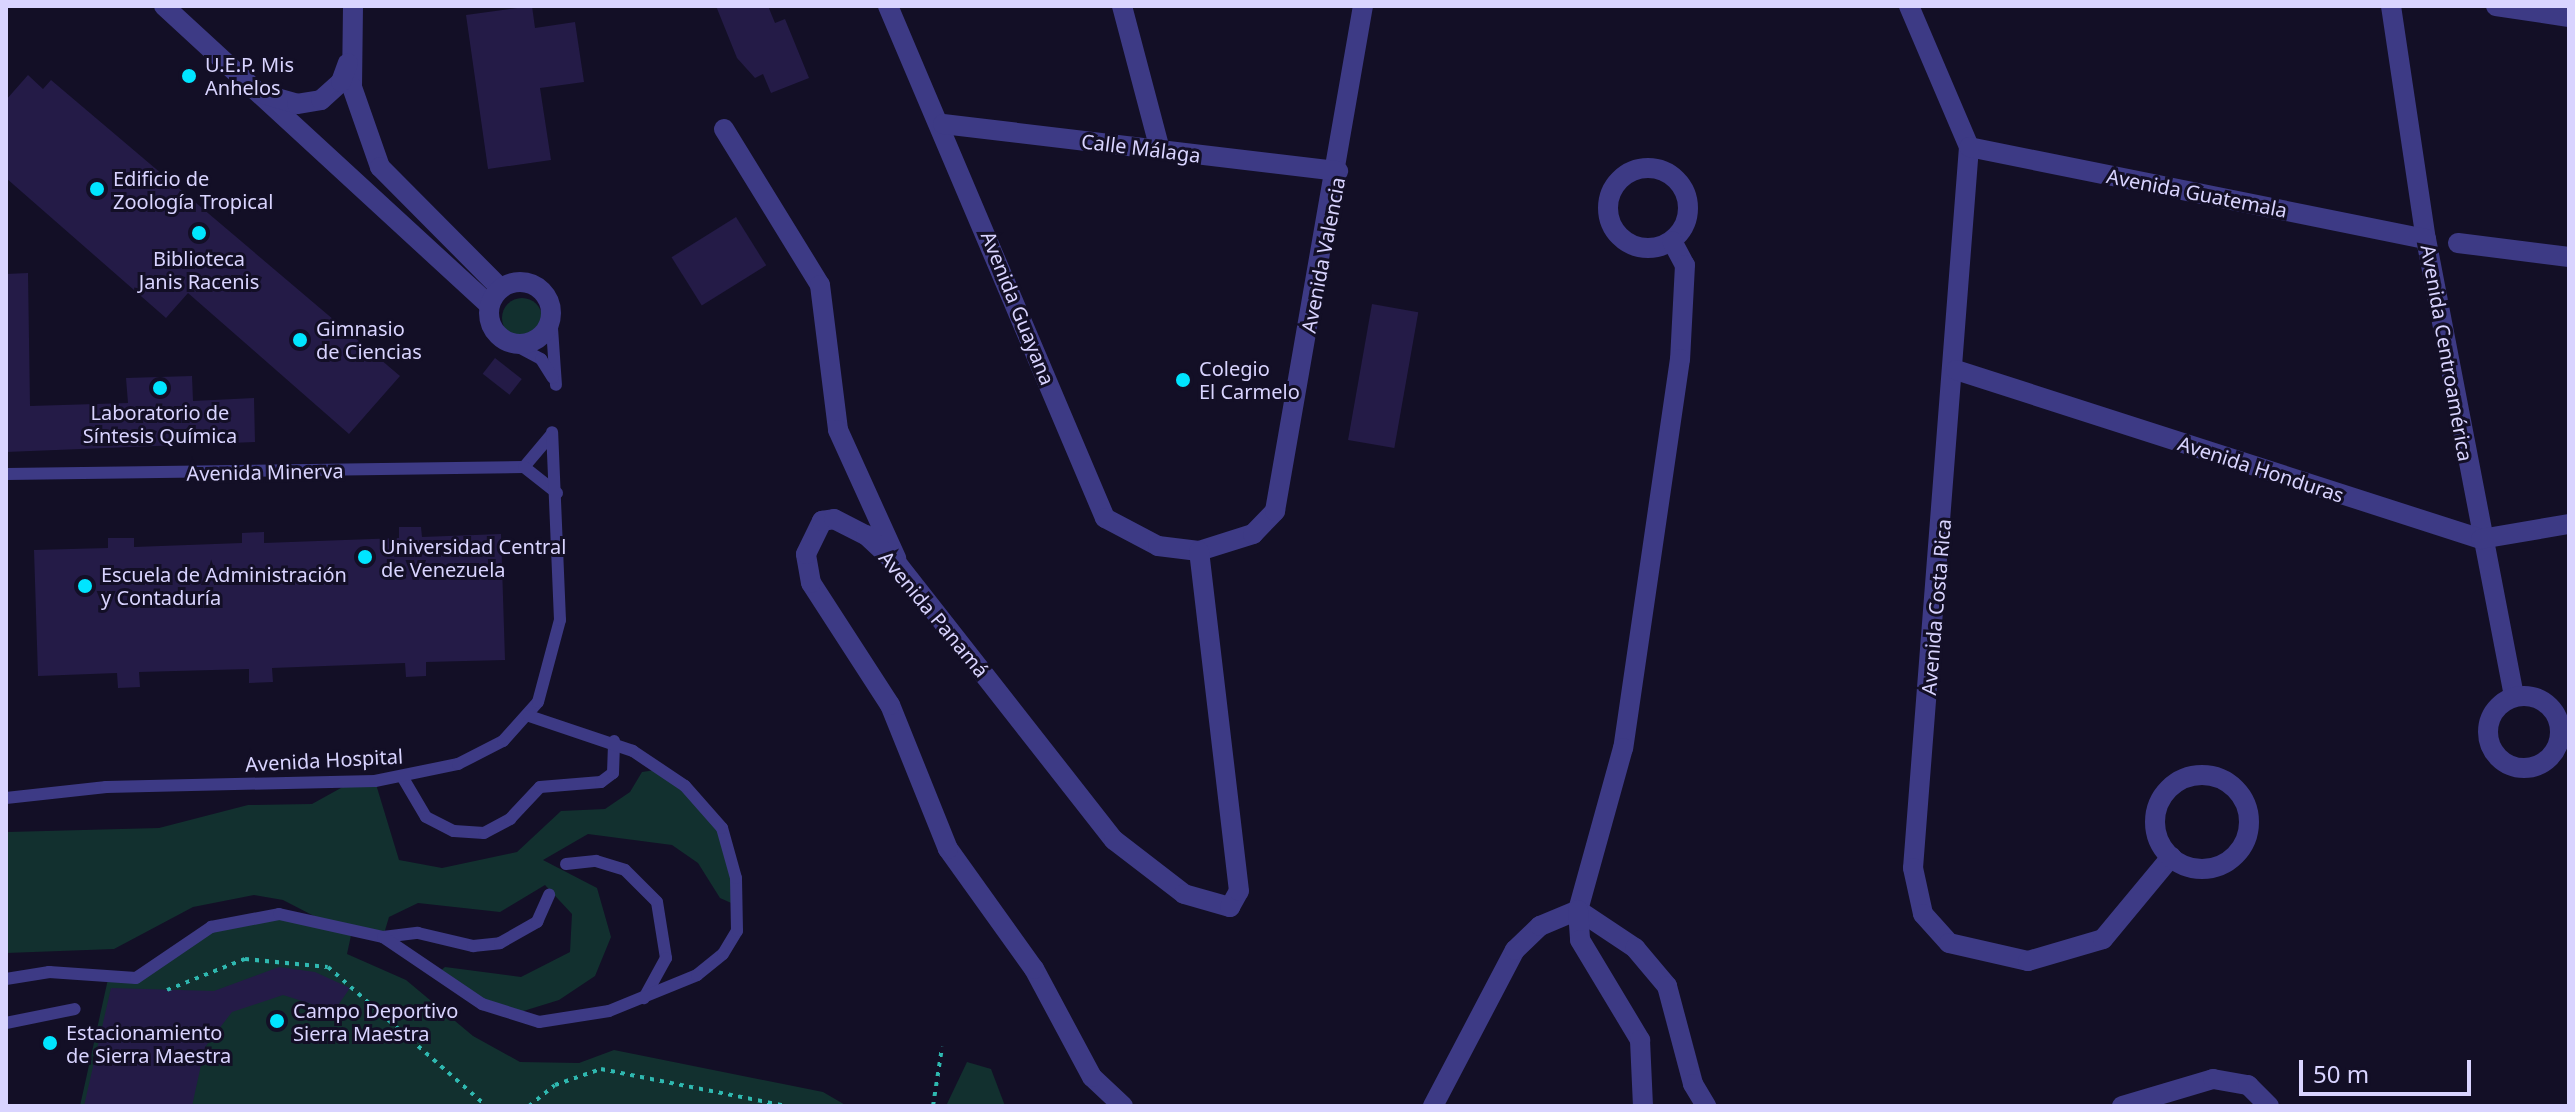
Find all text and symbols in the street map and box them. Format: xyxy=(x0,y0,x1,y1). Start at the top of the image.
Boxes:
place label: U.E.P. Mis Anhelos xyxy=(205,52,294,99)
marker: U.E.P. Mis Anhelos xyxy=(180,67,198,85)
street label: Calle Málaga xyxy=(1080,129,1202,167)
street label: Avenida Guatemala xyxy=(2105,164,2289,222)
place label: Edificio de Zoología Tropical xyxy=(113,166,273,213)
street label: Avenida Valencia xyxy=(1296,175,1350,335)
marker: Edificio de Zoología Tropical xyxy=(88,180,106,198)
marker: Biblioteca Janis Racenis xyxy=(190,224,208,242)
street label: Avenida Guayana xyxy=(976,228,1060,388)
street label: Avenida Centroamérica xyxy=(2416,243,2478,463)
place label: Biblioteca Janis Racenis xyxy=(139,246,259,293)
place label: Gimnasio de Ciencias xyxy=(316,316,422,363)
marker: Gimnasio de Ciencias xyxy=(291,331,309,349)
place label: Colegio El Carmelo xyxy=(1199,356,1300,403)
marker: Colegio El Carmelo xyxy=(1174,371,1192,389)
marker: Laboratorio de Síntesis Química xyxy=(151,379,169,397)
place label: Laboratorio de Síntesis Química xyxy=(83,400,237,447)
street label: Avenida Honduras xyxy=(2175,431,2347,507)
street label: Avenida Minerva xyxy=(186,459,344,485)
street label: Avenida Costa Rica xyxy=(1916,518,1956,696)
place label: Universidad Central de Venezuela xyxy=(381,534,566,581)
street label: Avenida Panamá xyxy=(874,546,994,682)
marker: Universidad Central de Venezuela xyxy=(356,548,374,566)
place label: Escuela de Administración y Contaduría xyxy=(101,562,347,609)
marker: Escuela de Administración y Contaduría xyxy=(76,577,94,595)
street label: Avenida Hospital xyxy=(244,744,404,776)
place label: Campo Deportivo Sierra Maestra xyxy=(293,998,458,1045)
marker: Campo Deportivo Sierra Maestra xyxy=(268,1012,286,1030)
place label: Estacionamiento de Sierra Maestra xyxy=(66,1020,231,1067)
marker: Estacionamiento de Sierra Maestra xyxy=(41,1034,59,1052)
scale bar xyxy=(2303,1044,2475,1094)
text: 50 m xyxy=(2313,1057,2369,1090)

